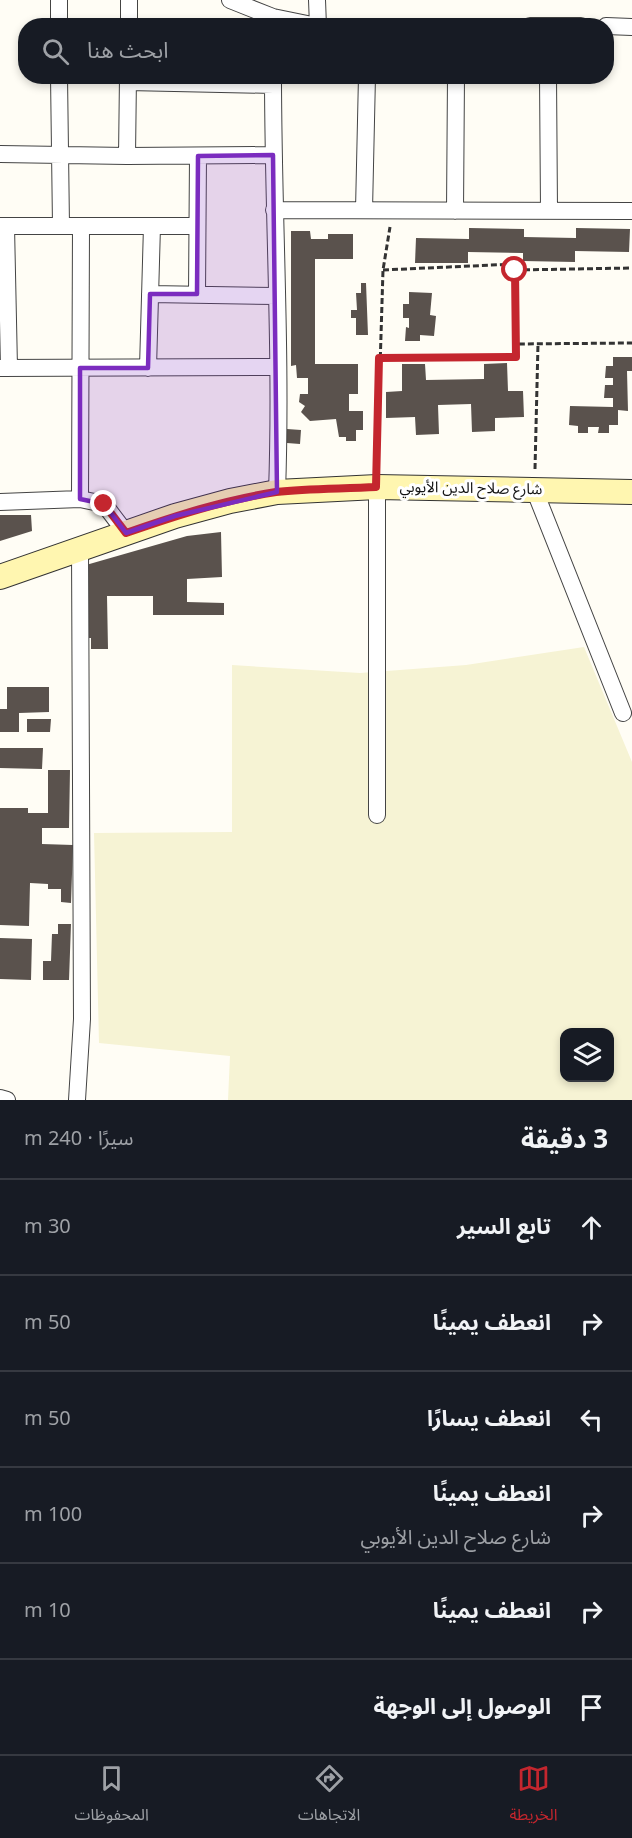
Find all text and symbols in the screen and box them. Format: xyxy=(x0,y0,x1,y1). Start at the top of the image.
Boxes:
search box xyxy=(18,18,614,84)
text: ابحث هنا xyxy=(87,28,169,74)
icon: search xyxy=(39,35,72,68)
route start xyxy=(501,256,527,282)
street label: شارع صلاح الدين الأيوبي xyxy=(399,471,543,505)
route end xyxy=(90,490,116,516)
map controls xyxy=(560,1028,614,1082)
button: layers xyxy=(560,1028,614,1082)
text: 3 دقيقة xyxy=(521,1112,608,1167)
text: سيرًا · 240 m xyxy=(24,1118,133,1160)
text: تابع السير xyxy=(457,1204,551,1250)
text: 30 m xyxy=(24,1206,71,1248)
icon: ahead xyxy=(575,1211,608,1244)
text: انعطف يمينًا xyxy=(433,1300,551,1346)
text: 50 m xyxy=(24,1302,71,1344)
icon: right xyxy=(575,1307,608,1340)
text: انعطف يسارًا xyxy=(427,1396,551,1442)
text: 50 m xyxy=(24,1398,71,1440)
icon: left xyxy=(575,1403,608,1436)
text: انعطف يمينًا xyxy=(433,1471,551,1517)
text: 100 m xyxy=(24,1494,82,1536)
icon: right xyxy=(575,1499,608,1532)
text: شارع صلاح الدين الأيوبي xyxy=(361,1517,551,1559)
text: انعطف يمينًا xyxy=(433,1588,551,1634)
text: 10 m xyxy=(24,1590,71,1632)
icon: right xyxy=(575,1595,608,1628)
text: الوصول إلى الوجهة xyxy=(373,1684,551,1730)
icon: arrive xyxy=(575,1691,608,1724)
tab: المحفوظات xyxy=(75,1762,149,1832)
tab: الاتجاهات xyxy=(298,1762,360,1832)
tab: الخريطة xyxy=(510,1762,557,1832)

